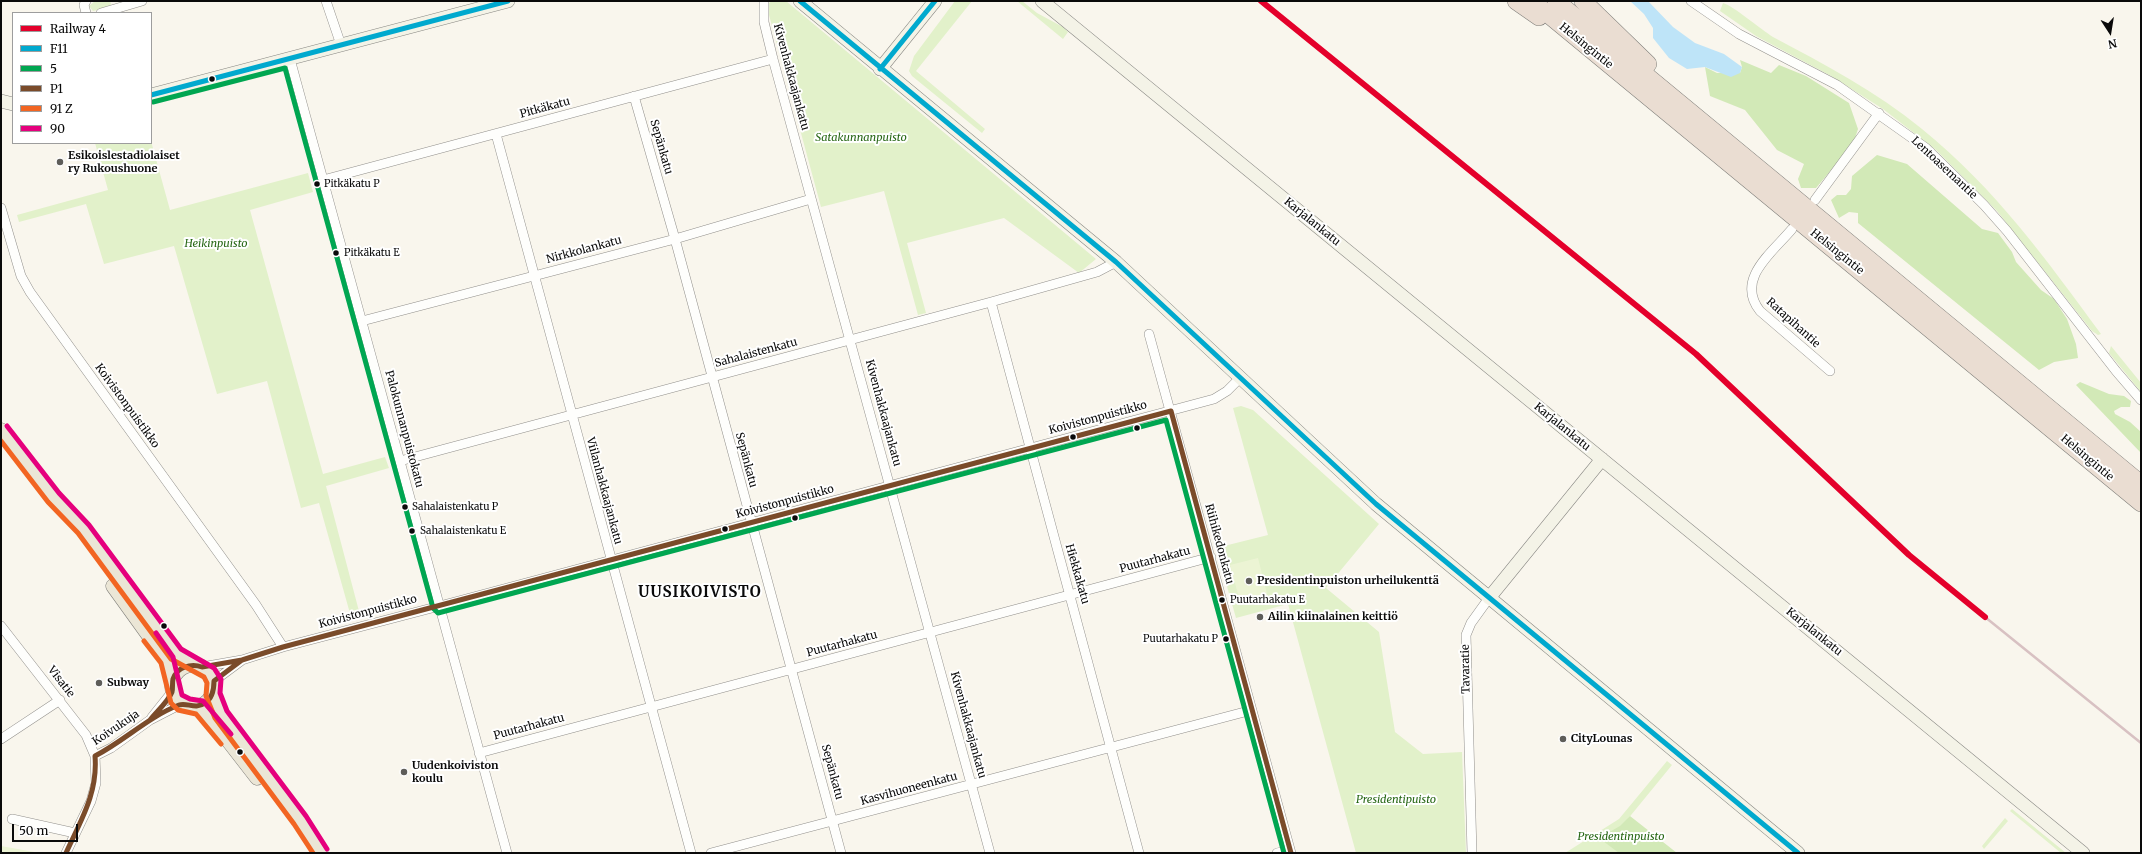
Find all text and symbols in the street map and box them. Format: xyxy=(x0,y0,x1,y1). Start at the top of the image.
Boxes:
legend xyxy=(12,12,152,144)
north arrow xyxy=(2090,12,2130,52)
street label: Helsingintie xyxy=(1557,20,1615,72)
text: Railway 4 xyxy=(50,21,106,36)
street label: Kivenhakkaajankatu xyxy=(770,22,812,132)
text: N xyxy=(2107,36,2118,51)
text: F11 xyxy=(50,41,68,56)
text: 5 xyxy=(50,61,57,76)
unlabelled marker xyxy=(207,74,217,84)
text: P1 xyxy=(50,81,63,96)
street label: Pitkäkatu xyxy=(518,95,572,121)
text: 91 Z xyxy=(50,101,73,116)
street label: Sepänkatu xyxy=(647,118,675,176)
text: 90 xyxy=(50,121,65,136)
park label: Satakunnanpuisto xyxy=(815,131,907,145)
street label: Lentoasemantie xyxy=(1908,134,1980,202)
place label: Esikoislestadiolaiset ry Rukoushuone xyxy=(68,149,180,175)
marker: Esikoislestadiolaiset ry Rukoushuone xyxy=(55,157,65,167)
place label: Pitkäkatu P xyxy=(324,178,380,190)
marker: Pitkäkatu P xyxy=(312,179,322,189)
street label: Karjalankatu xyxy=(1281,195,1343,249)
street label: Helsingintie xyxy=(1808,226,1866,278)
street label: Nirkkolankatu xyxy=(545,234,623,266)
park label: Heikinpuisto xyxy=(184,237,248,251)
place label: Pitkäkatu E xyxy=(344,247,400,259)
marker: Pitkäkatu E xyxy=(331,248,341,258)
street label: Ratapihantie xyxy=(1763,295,1823,351)
street label: Sahalaistenkatu xyxy=(713,336,799,370)
street label: Kivenhakkaajankatu xyxy=(862,358,904,468)
street label: Koivistonpuistikko xyxy=(92,361,162,451)
street label: Palokunnanpuistokatu xyxy=(382,369,426,489)
street label: Koivistonpuistikko xyxy=(1048,399,1148,437)
street label: Karjalankatu xyxy=(1531,400,1593,454)
unlabelled marker xyxy=(1132,423,1142,433)
street label: Sepänkatu xyxy=(732,431,760,489)
unlabelled marker xyxy=(1068,432,1078,442)
street label: Helsingintie xyxy=(2058,432,2116,484)
street label: Viilanhakkaajankatu xyxy=(583,436,625,546)
street label: Koivistonpuistikko xyxy=(735,483,835,521)
place label: Sahalaistenkatu P xyxy=(412,501,498,513)
marker: Sahalaistenkatu P xyxy=(400,502,410,512)
street label: Riihikedonkatu xyxy=(1202,502,1236,586)
unlabelled marker xyxy=(790,513,800,523)
unlabelled marker xyxy=(720,524,730,534)
place label: Sahalaistenkatu E xyxy=(420,525,506,537)
marker: Sahalaistenkatu E xyxy=(407,526,417,536)
street label: Hiekkakatu xyxy=(1062,542,1092,606)
street label: Puutarhakatu xyxy=(1118,544,1192,576)
place label: Presidentinpuiston urheilukenttä xyxy=(1257,574,1439,588)
marker: Presidentinpuiston urheilukenttä xyxy=(1244,576,1254,586)
district label: UUSIKOIVISTO xyxy=(638,584,762,602)
street label: Koivistonpuistikko xyxy=(318,593,418,631)
place label: Puutarhakatu E xyxy=(1230,594,1305,606)
marker: Puutarhakatu E xyxy=(1217,595,1227,605)
street label: Karjalankatu xyxy=(1783,605,1845,659)
place label: Ailin kiinalainen keittiö xyxy=(1268,610,1398,624)
marker: Ailin kiinalainen keittiö xyxy=(1255,612,1265,622)
unlabelled marker xyxy=(159,621,169,631)
street label: Puutarhakatu xyxy=(805,628,879,660)
place label: Puutarhakatu P xyxy=(1143,633,1218,645)
marker: Puutarhakatu P xyxy=(1221,634,1231,644)
street label: Tavaratie xyxy=(1459,644,1473,694)
street label: Visatie xyxy=(45,664,77,700)
street label: Kivenhakkaajankatu xyxy=(947,670,989,780)
place label: Subway xyxy=(107,676,149,690)
marker: Subway xyxy=(94,678,104,688)
street label: Koivukuja xyxy=(90,708,142,748)
street label: Puutarhakatu xyxy=(492,711,566,743)
place label: CityLounas xyxy=(1571,732,1632,746)
marker: CityLounas xyxy=(1558,734,1568,744)
street label: Sepänkatu xyxy=(818,743,846,801)
unlabelled marker xyxy=(235,747,245,757)
place label: Uudenkoiviston koulu xyxy=(412,759,498,785)
marker: Uudenkoiviston koulu xyxy=(399,767,409,777)
street label: Kasvihuoneenkatu xyxy=(859,770,959,808)
park label: Presidentipuisto xyxy=(1356,793,1436,807)
scale bar xyxy=(14,816,80,842)
text: 50 m xyxy=(19,823,48,838)
park label: Presidentinpuisto xyxy=(1578,830,1664,844)

